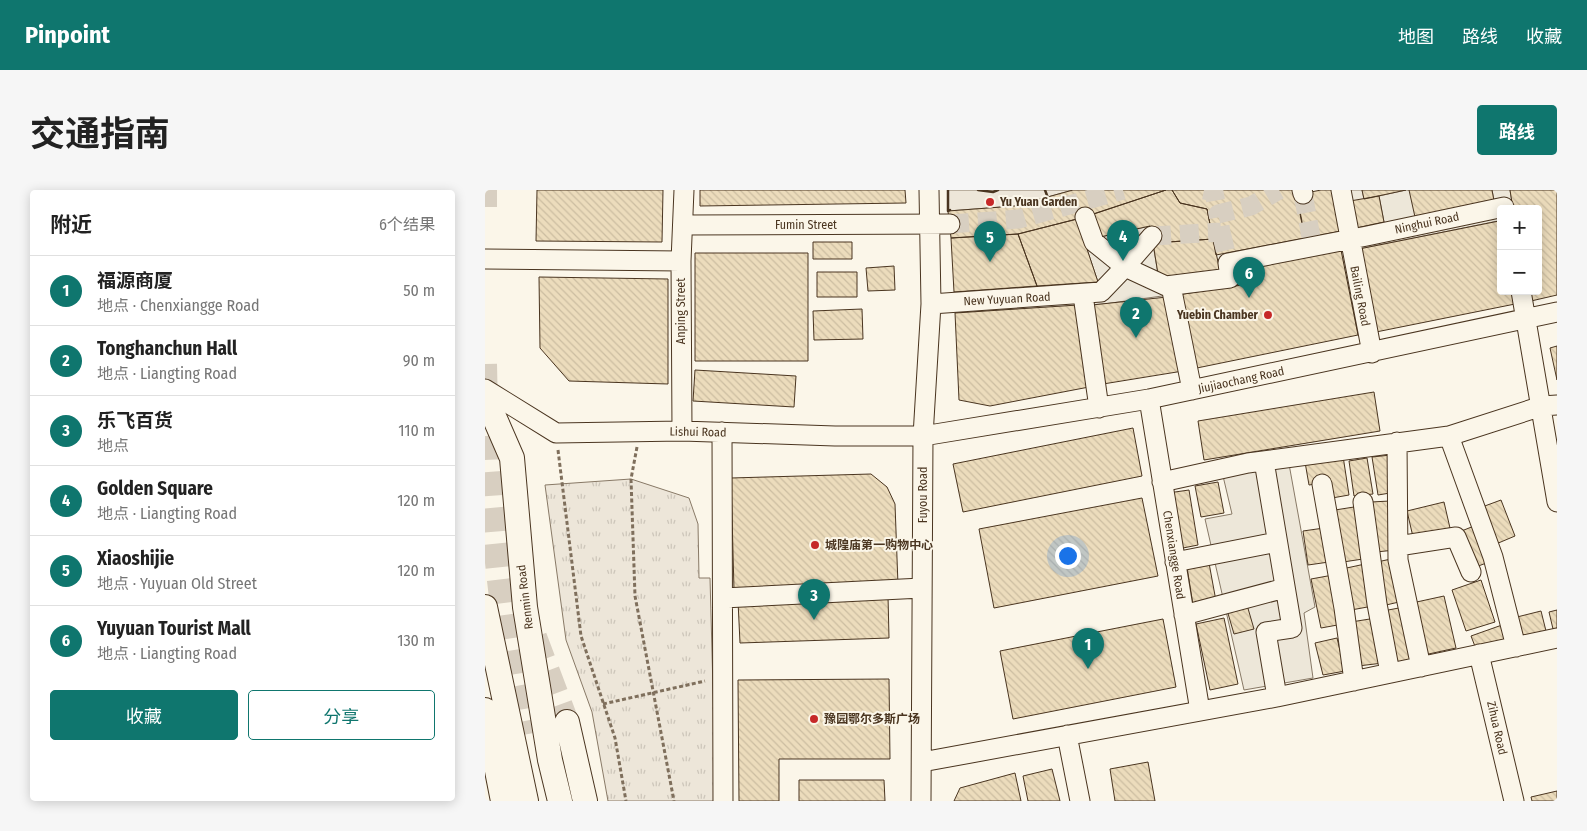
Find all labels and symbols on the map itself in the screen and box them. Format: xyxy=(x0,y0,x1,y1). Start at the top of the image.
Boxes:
place label: Yu Yuan Garden xyxy=(999,195,1077,209)
marker: Yu Yuan Garden xyxy=(984,196,996,208)
street label: Ninghui Road xyxy=(1393,209,1461,237)
street label: Fumin Street xyxy=(775,218,837,232)
pin: 4 xyxy=(1107,220,1139,261)
pin: 5 xyxy=(974,221,1006,262)
pin: 6 xyxy=(1233,257,1265,298)
street label: Bailing Road xyxy=(1347,265,1373,327)
street label: Anping Street xyxy=(674,278,688,344)
street label: New Yuyuan Road xyxy=(963,290,1051,308)
pin: 2 xyxy=(1120,297,1152,338)
place label: Yuebin Chamber xyxy=(1176,308,1259,322)
marker: Yuebin Chamber xyxy=(1262,309,1274,321)
street label: Jiujiaochang Road xyxy=(1197,364,1285,396)
street label: Lishui Road xyxy=(669,425,727,439)
street label: Fuyou Road xyxy=(916,467,930,523)
street label: Chenxiangge Road xyxy=(1160,510,1188,600)
place label: 城隍庙第一购物中心 xyxy=(825,538,933,552)
marker: 城隍庙第一购物中心 xyxy=(809,539,821,551)
your location xyxy=(1055,543,1081,569)
street label: Renmin Road xyxy=(514,564,536,630)
pin: 3 xyxy=(798,579,830,620)
pin: 1 xyxy=(1072,628,1104,669)
street label: Zihua Road xyxy=(1484,700,1510,756)
place label: 豫园鄂尔多斯广场 xyxy=(824,712,920,726)
marker: 豫园鄂尔多斯广场 xyxy=(808,713,820,725)

